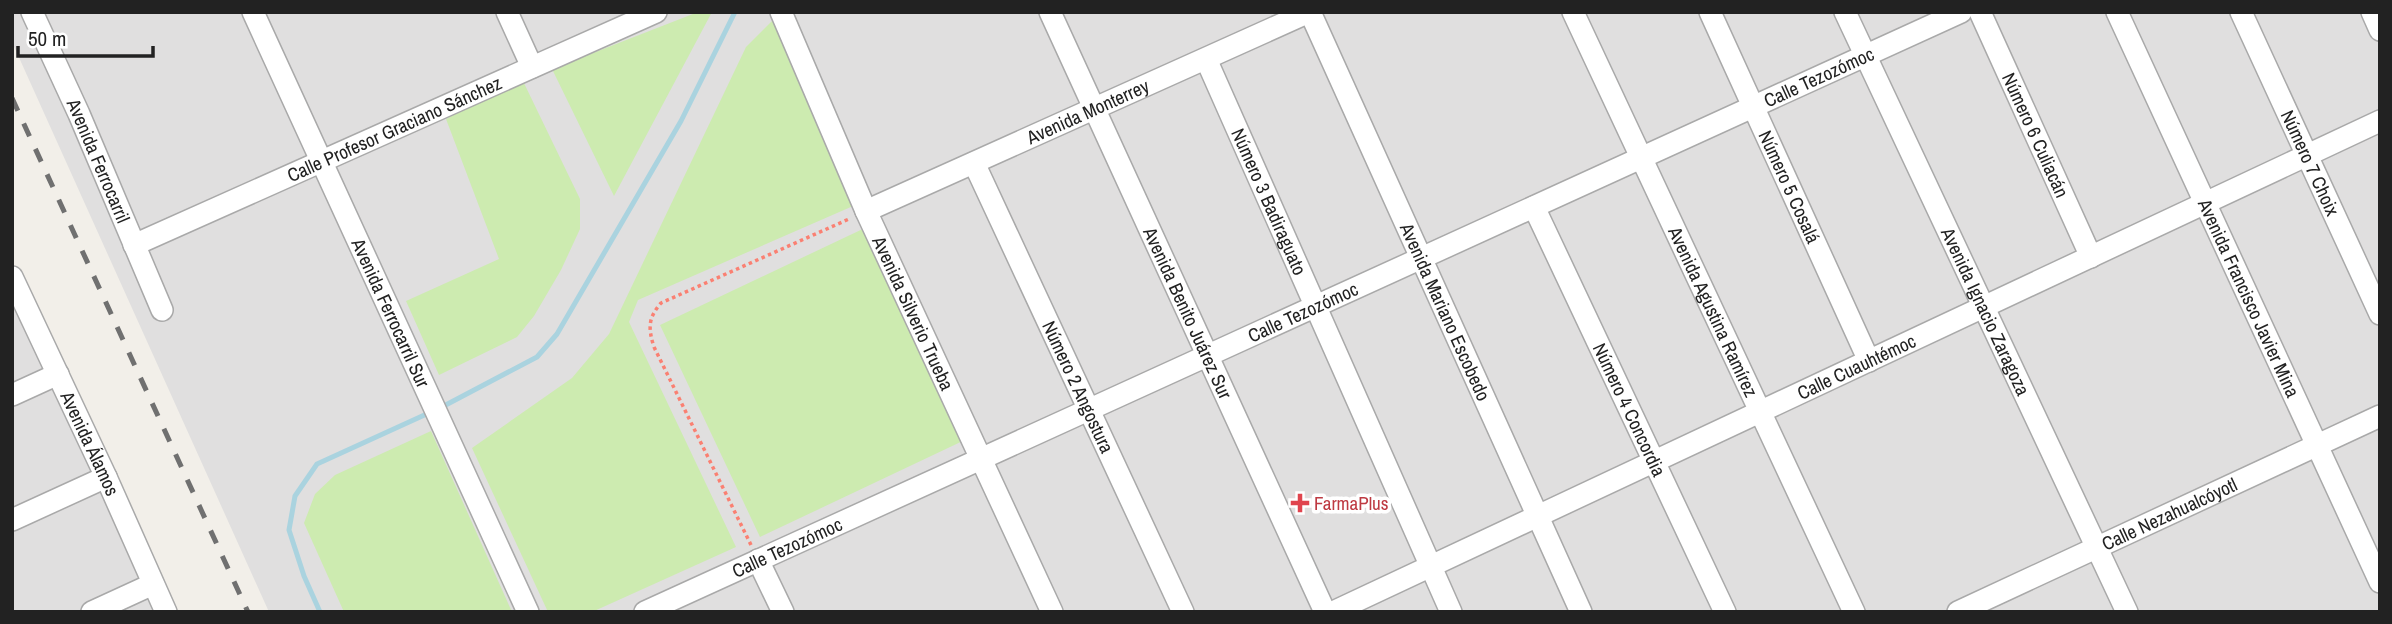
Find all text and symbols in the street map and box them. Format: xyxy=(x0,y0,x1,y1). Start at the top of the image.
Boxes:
scale bar xyxy=(18,14,152,58)
text: 50 m xyxy=(28,24,66,53)
street label: Calle Tezozómoc xyxy=(1759,40,1878,113)
street label: Número 6 Culiacán xyxy=(1996,68,2075,202)
street label: Calle Profesor Graciano Sánchez xyxy=(283,70,506,188)
street label: Avenida Monterrey xyxy=(1021,73,1153,151)
street label: Avenida Ferrocarril xyxy=(60,94,137,227)
street label: Número 7 Choix xyxy=(2275,106,2346,220)
street label: Número 3 Badiraguato xyxy=(1225,124,1313,279)
street label: Número 5 Cosalá xyxy=(1753,126,1827,248)
street label: Avenida Francisco Javier Mina xyxy=(2192,194,2306,402)
street label: Avenida Mariano Escobedo xyxy=(1394,218,1497,405)
street label: Avenida Agustina Ramírez xyxy=(1662,221,1765,401)
street label: Avenida Benito Juárez Sur xyxy=(1137,222,1239,404)
street label: Avenida Ignacio Zaragoza xyxy=(1935,222,2037,400)
street label: Avenida Silverio Trueba xyxy=(866,231,960,395)
street label: Avenida Ferrocarril Sur xyxy=(345,233,437,392)
street label: Calle Tezozómoc xyxy=(1244,276,1362,348)
street label: Número 2 Angostura xyxy=(1036,317,1120,458)
street label: Calle Cuauhtémoc xyxy=(1793,327,1920,406)
street label: Número 4 Concordia xyxy=(1587,339,1672,481)
street label: Avenida Álamos xyxy=(54,386,126,500)
street label: Calle Nezahualcóyotl xyxy=(2097,471,2241,556)
place label: FarmaPlus xyxy=(1314,490,1389,516)
marker: FarmaPlus xyxy=(1292,495,1308,511)
street label: Calle Tezozómoc xyxy=(728,511,846,584)

